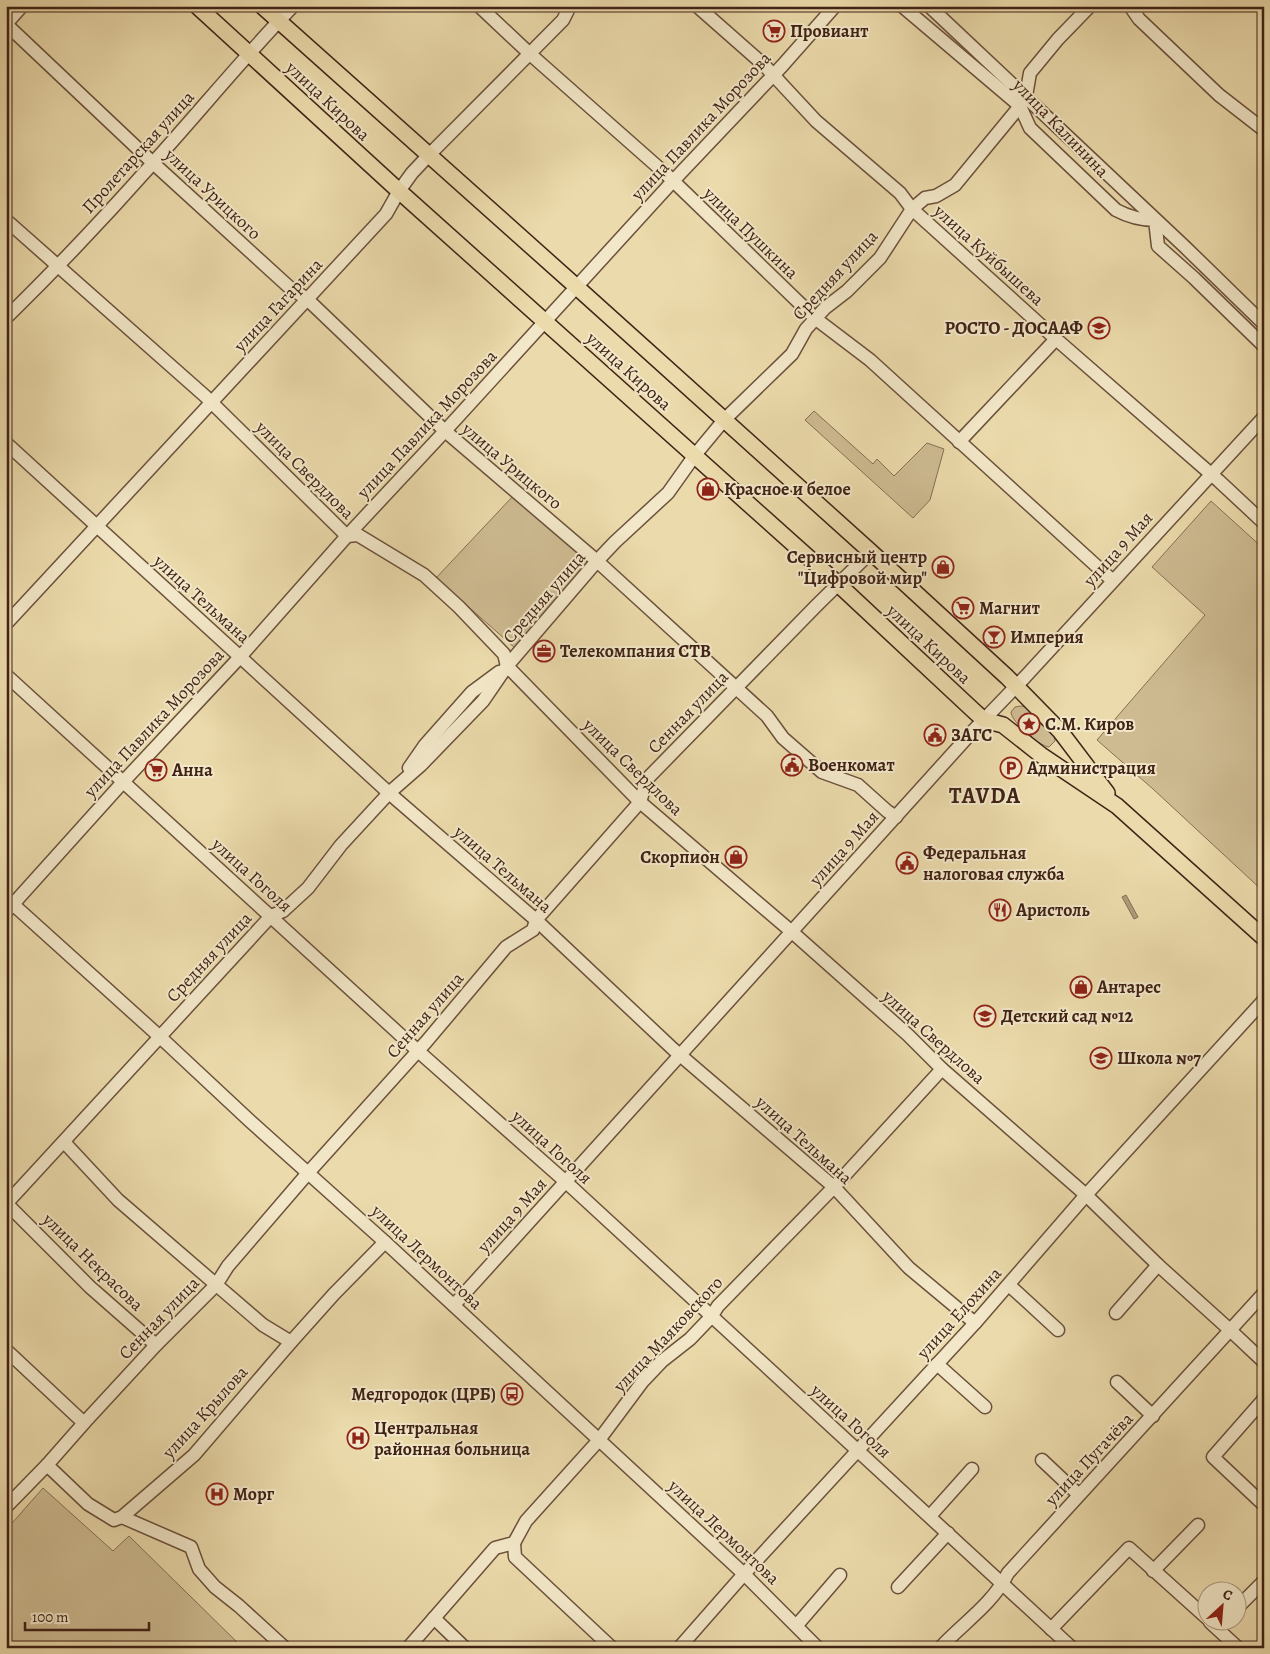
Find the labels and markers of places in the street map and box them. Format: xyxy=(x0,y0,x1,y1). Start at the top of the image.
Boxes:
supermarket icon: Провиант xyxy=(762,19,786,43)
place label: Провиант xyxy=(790,19,869,43)
place label: РОСТО - ДОСААФ xyxy=(945,316,1084,340)
school or university icon: РОСТО - ДОСААФ xyxy=(1087,316,1111,340)
shop icon: Красное и белое xyxy=(696,477,720,501)
place label: Красное и белое xyxy=(724,477,851,501)
place label: Сервисный центр "Цифровой мир" xyxy=(787,545,927,590)
shop icon: Сервисный центр "Цифровой мир" xyxy=(931,555,955,579)
supermarket icon: Магнит xyxy=(951,596,975,620)
place label: Магнит xyxy=(979,596,1040,620)
bar icon: Империя xyxy=(982,625,1006,649)
place label: Империя xyxy=(1010,625,1084,649)
office icon: Телекомпания СТВ xyxy=(532,639,556,663)
place label: Телекомпания СТВ xyxy=(560,639,711,663)
place icon: С.М. Киров xyxy=(1017,712,1041,736)
place label: С.М. Киров xyxy=(1045,712,1134,736)
public building icon: ЗАГС xyxy=(923,723,947,747)
place label: ЗАГС xyxy=(951,723,992,747)
public building icon: Военкомат xyxy=(780,753,804,777)
place label: Военкомат xyxy=(808,753,895,777)
parking icon: Администрация xyxy=(999,756,1023,780)
place label: Администрация xyxy=(1026,756,1156,780)
supermarket icon: Анна xyxy=(144,758,168,782)
place label: Анна xyxy=(171,758,213,782)
place label: Федеральная налоговая служба xyxy=(923,841,1065,886)
place label: Скорпион xyxy=(640,845,720,869)
shop icon: Скорпион xyxy=(724,845,748,869)
public building icon: Федеральная налоговая служба xyxy=(895,851,919,875)
restaurant icon: Аристоль xyxy=(988,898,1012,922)
place label: Аристоль xyxy=(1015,898,1091,922)
shop icon: Антарес xyxy=(1069,975,1093,999)
place label: Антарес xyxy=(1096,975,1161,999)
school or university icon: Детский сад №12 xyxy=(973,1004,997,1028)
place label: Детский сад №12 xyxy=(1001,1004,1133,1028)
school or university icon: Школа №7 xyxy=(1089,1046,1113,1070)
place label: Школа №7 xyxy=(1117,1046,1201,1070)
place label: Медгородок (ЦРБ) xyxy=(351,1382,496,1406)
bus stop icon: Медгородок (ЦРБ) xyxy=(500,1382,524,1406)
place label: Центральная районная больница xyxy=(374,1416,530,1461)
hospital icon: Центральная районная больница xyxy=(346,1426,370,1450)
hospital icon: Морг xyxy=(205,1482,229,1506)
place label: Морг xyxy=(233,1482,275,1506)

